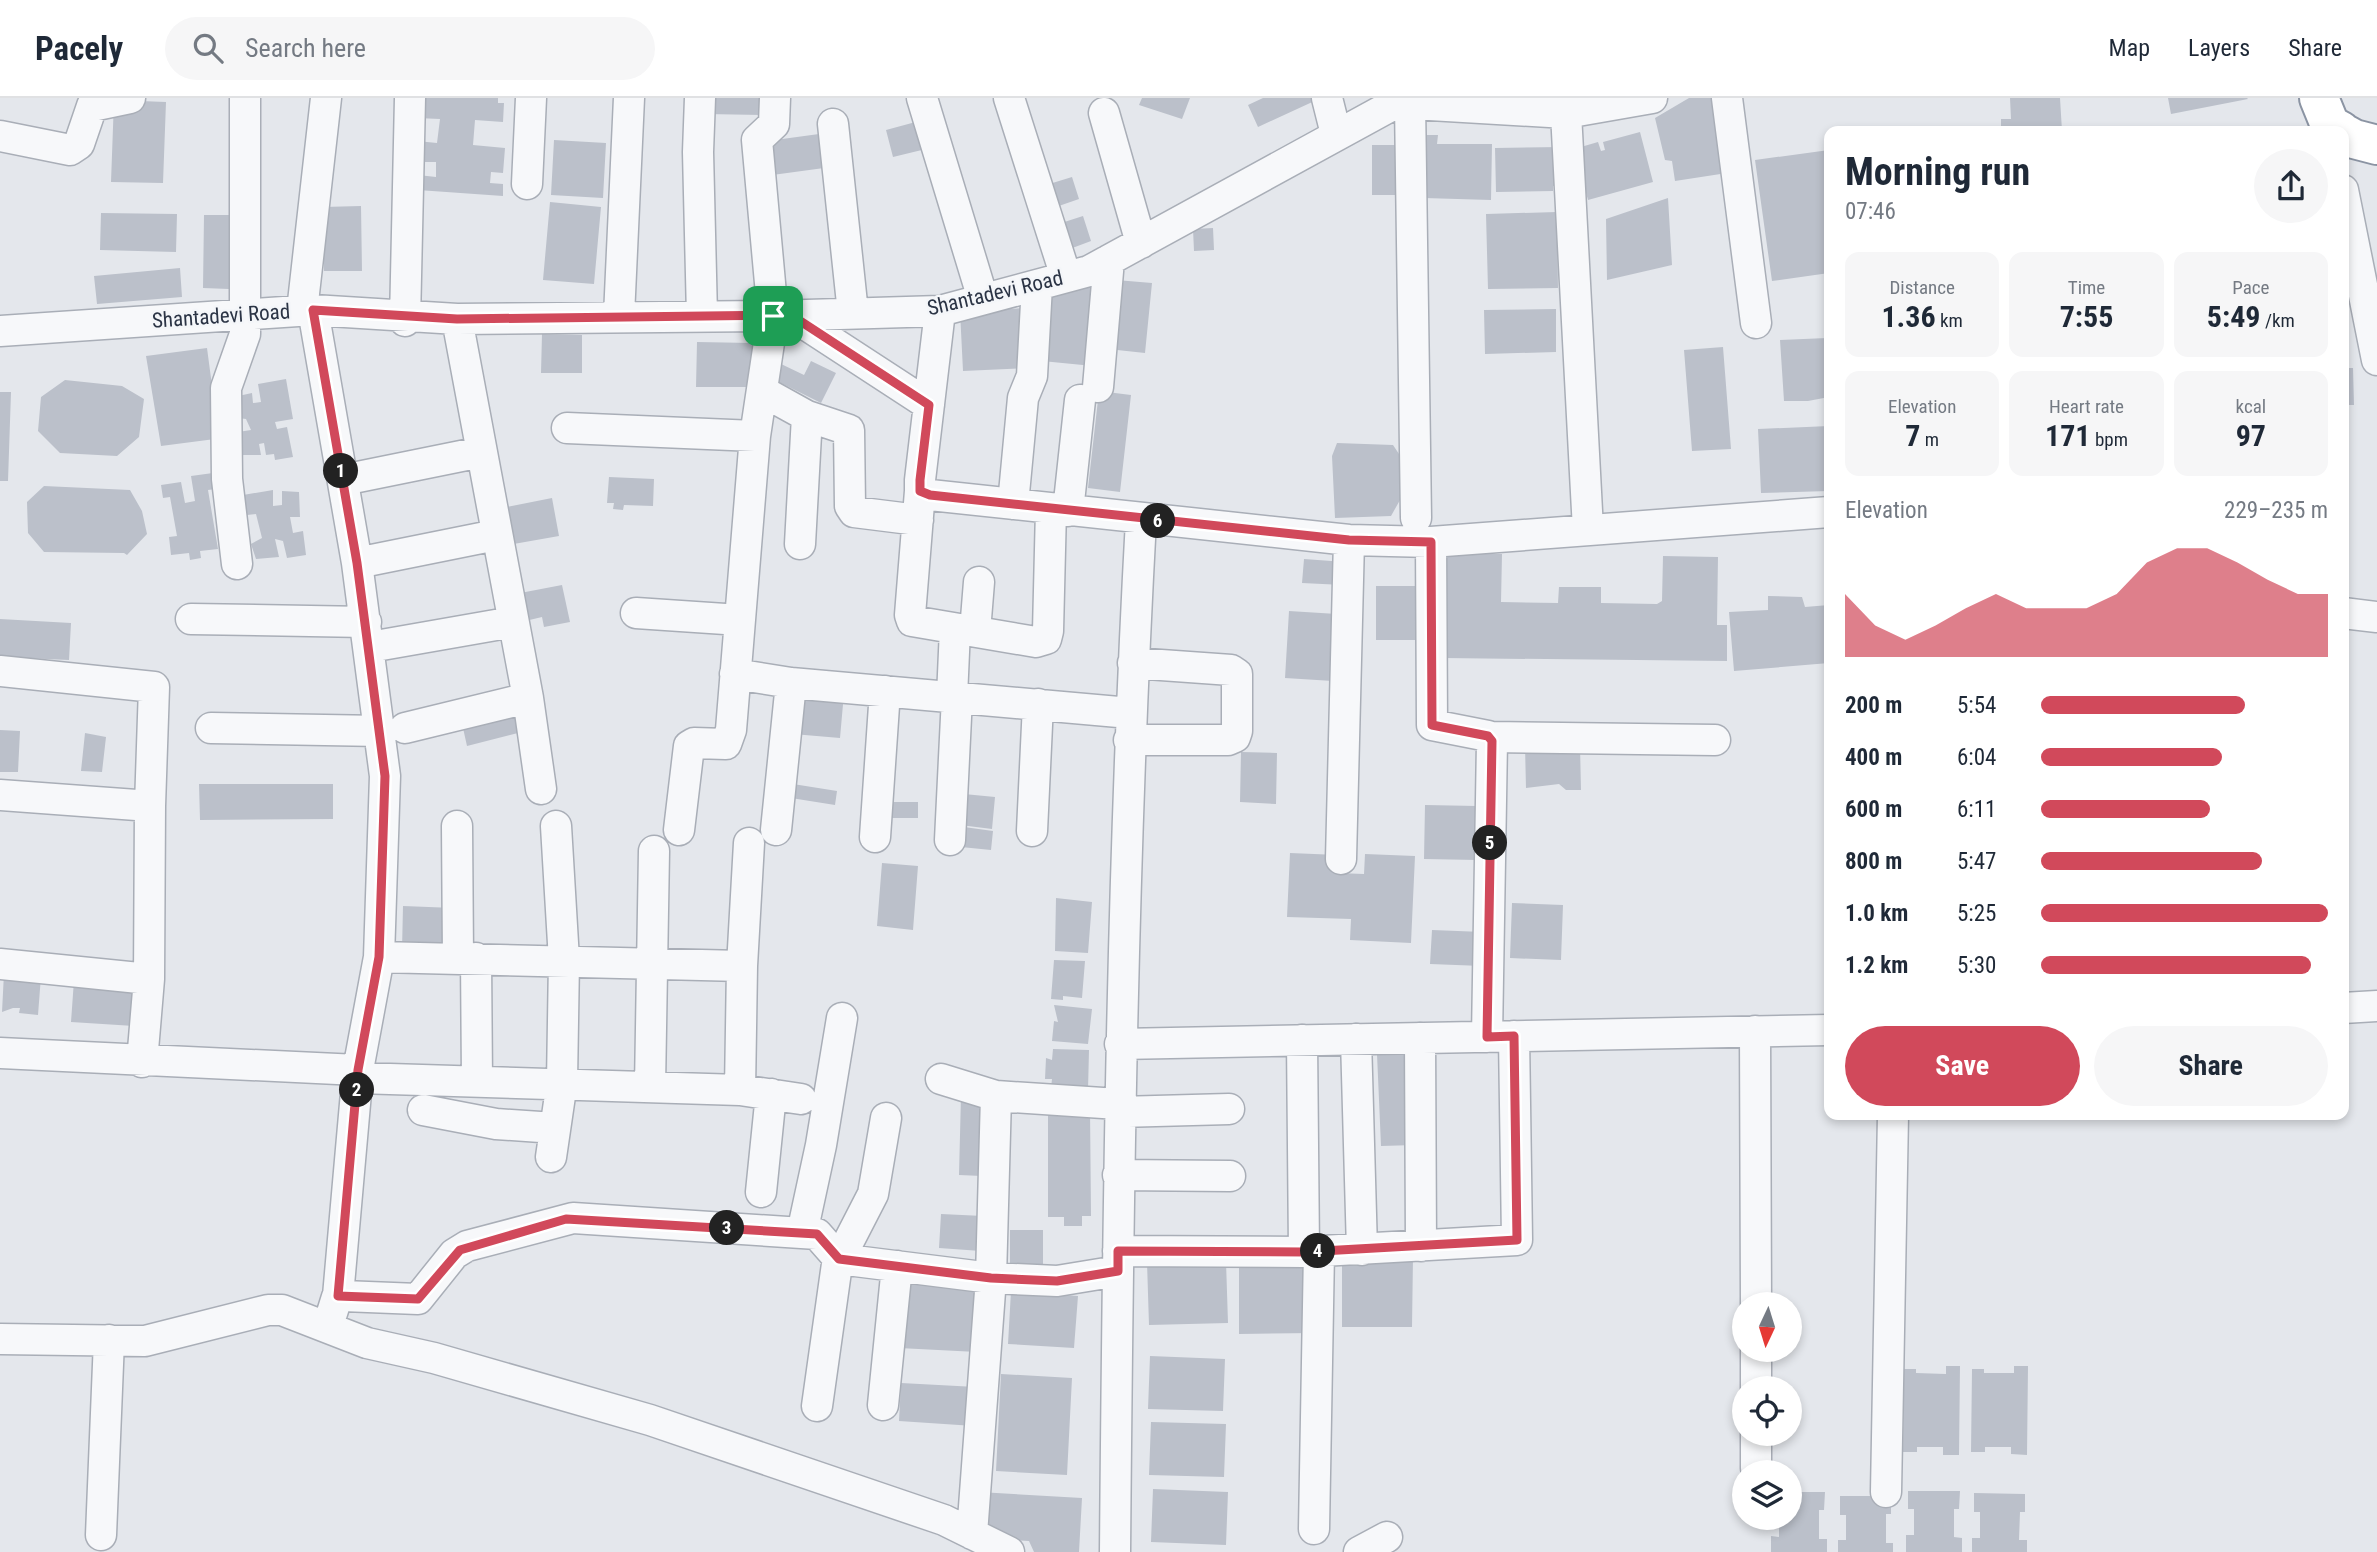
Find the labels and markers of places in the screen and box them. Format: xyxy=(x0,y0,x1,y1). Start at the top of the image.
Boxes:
pin xyxy=(743,286,803,346)
pin: 1 xyxy=(324,454,358,488)
pin: 6 xyxy=(1140,504,1176,538)
pin: 5 xyxy=(1472,826,1508,860)
pin: 2 xyxy=(340,1072,374,1108)
pin: 3 xyxy=(710,1210,744,1246)
pin: 4 xyxy=(1300,1234,1336,1268)

